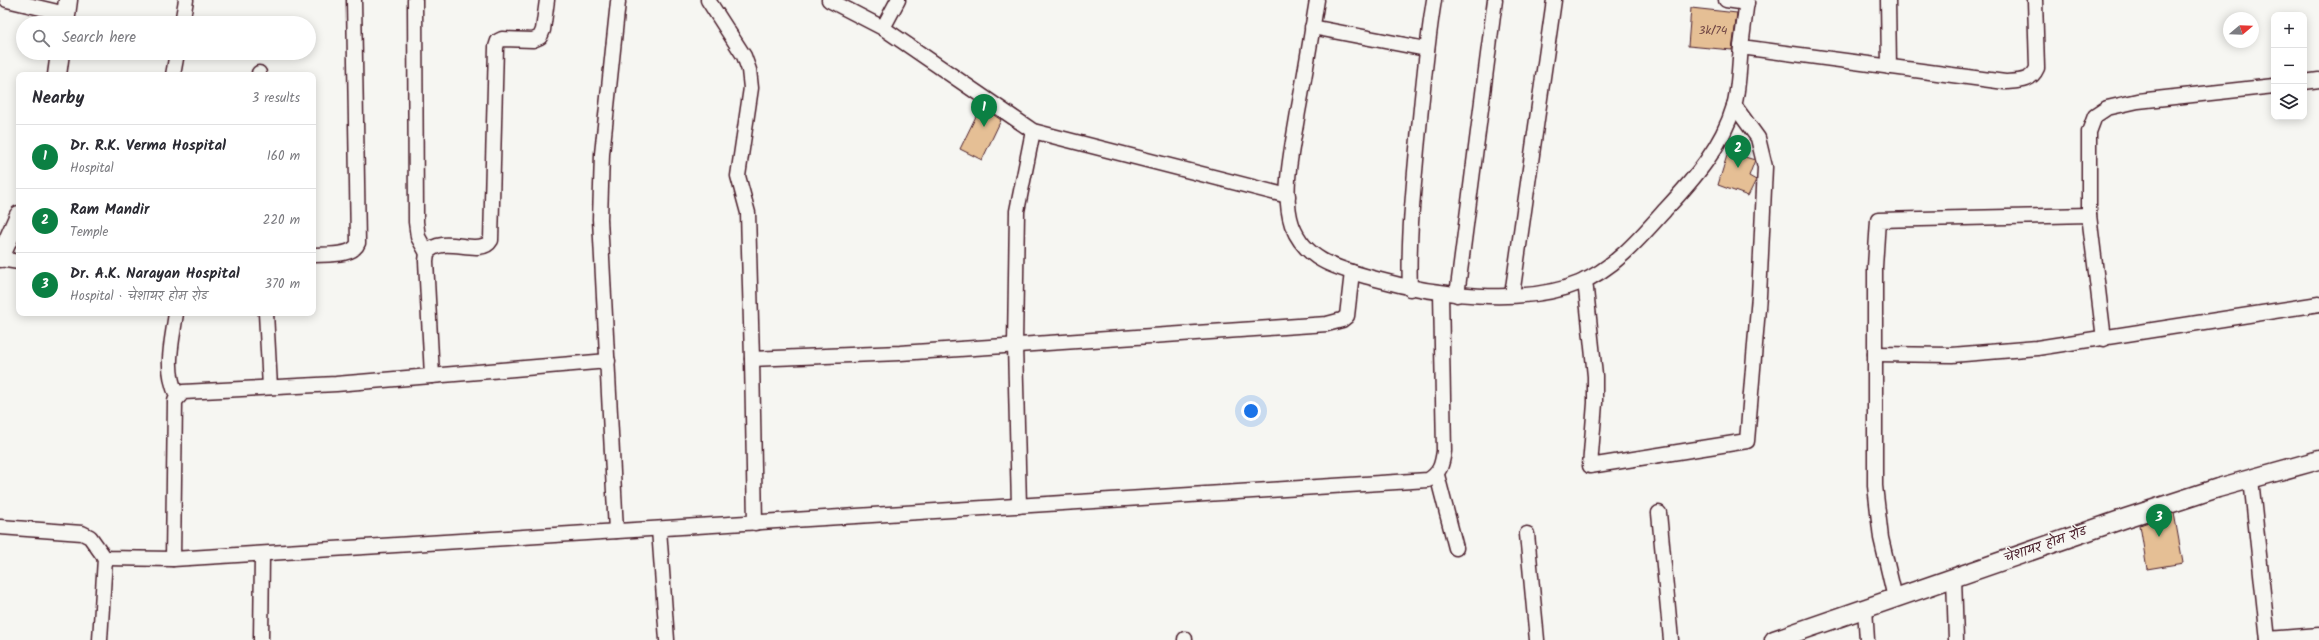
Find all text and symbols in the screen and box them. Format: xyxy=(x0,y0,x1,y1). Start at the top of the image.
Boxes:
north arrow xyxy=(2223,12,2259,48)
map controls xyxy=(2271,12,2307,120)
button: + xyxy=(2271,12,2307,48)
search box xyxy=(16,16,316,60)
house number: 3k/74 xyxy=(1699,21,1728,40)
text: Search here xyxy=(62,26,136,50)
icon: search xyxy=(30,27,52,49)
button: − xyxy=(2271,48,2307,84)
button: layers xyxy=(2271,84,2307,120)
text: Nearby xyxy=(32,85,84,112)
text: 3 results xyxy=(252,88,300,109)
pin: 1 xyxy=(971,94,997,127)
text: Dr. R.K. Verma Hospital xyxy=(70,134,226,158)
pin: 2 xyxy=(1725,135,1751,168)
text: 1 xyxy=(43,146,47,167)
text: 160 m xyxy=(267,146,300,167)
text: Hospital xyxy=(70,158,114,179)
text: Ram Mandir xyxy=(70,198,149,222)
text: 2 xyxy=(41,210,49,231)
text: 220 m xyxy=(263,210,300,231)
text: Temple xyxy=(70,222,108,243)
text: Dr. A.K. Narayan Hospital xyxy=(70,262,240,286)
text: 3 xyxy=(41,274,49,295)
text: 370 m xyxy=(265,274,300,295)
text: Hospital · चेशायर होम रोड xyxy=(70,286,207,307)
your location xyxy=(1241,401,1261,421)
pin: 3 xyxy=(2146,504,2172,537)
street label: चेशायर होम रोड xyxy=(2001,520,2092,569)

